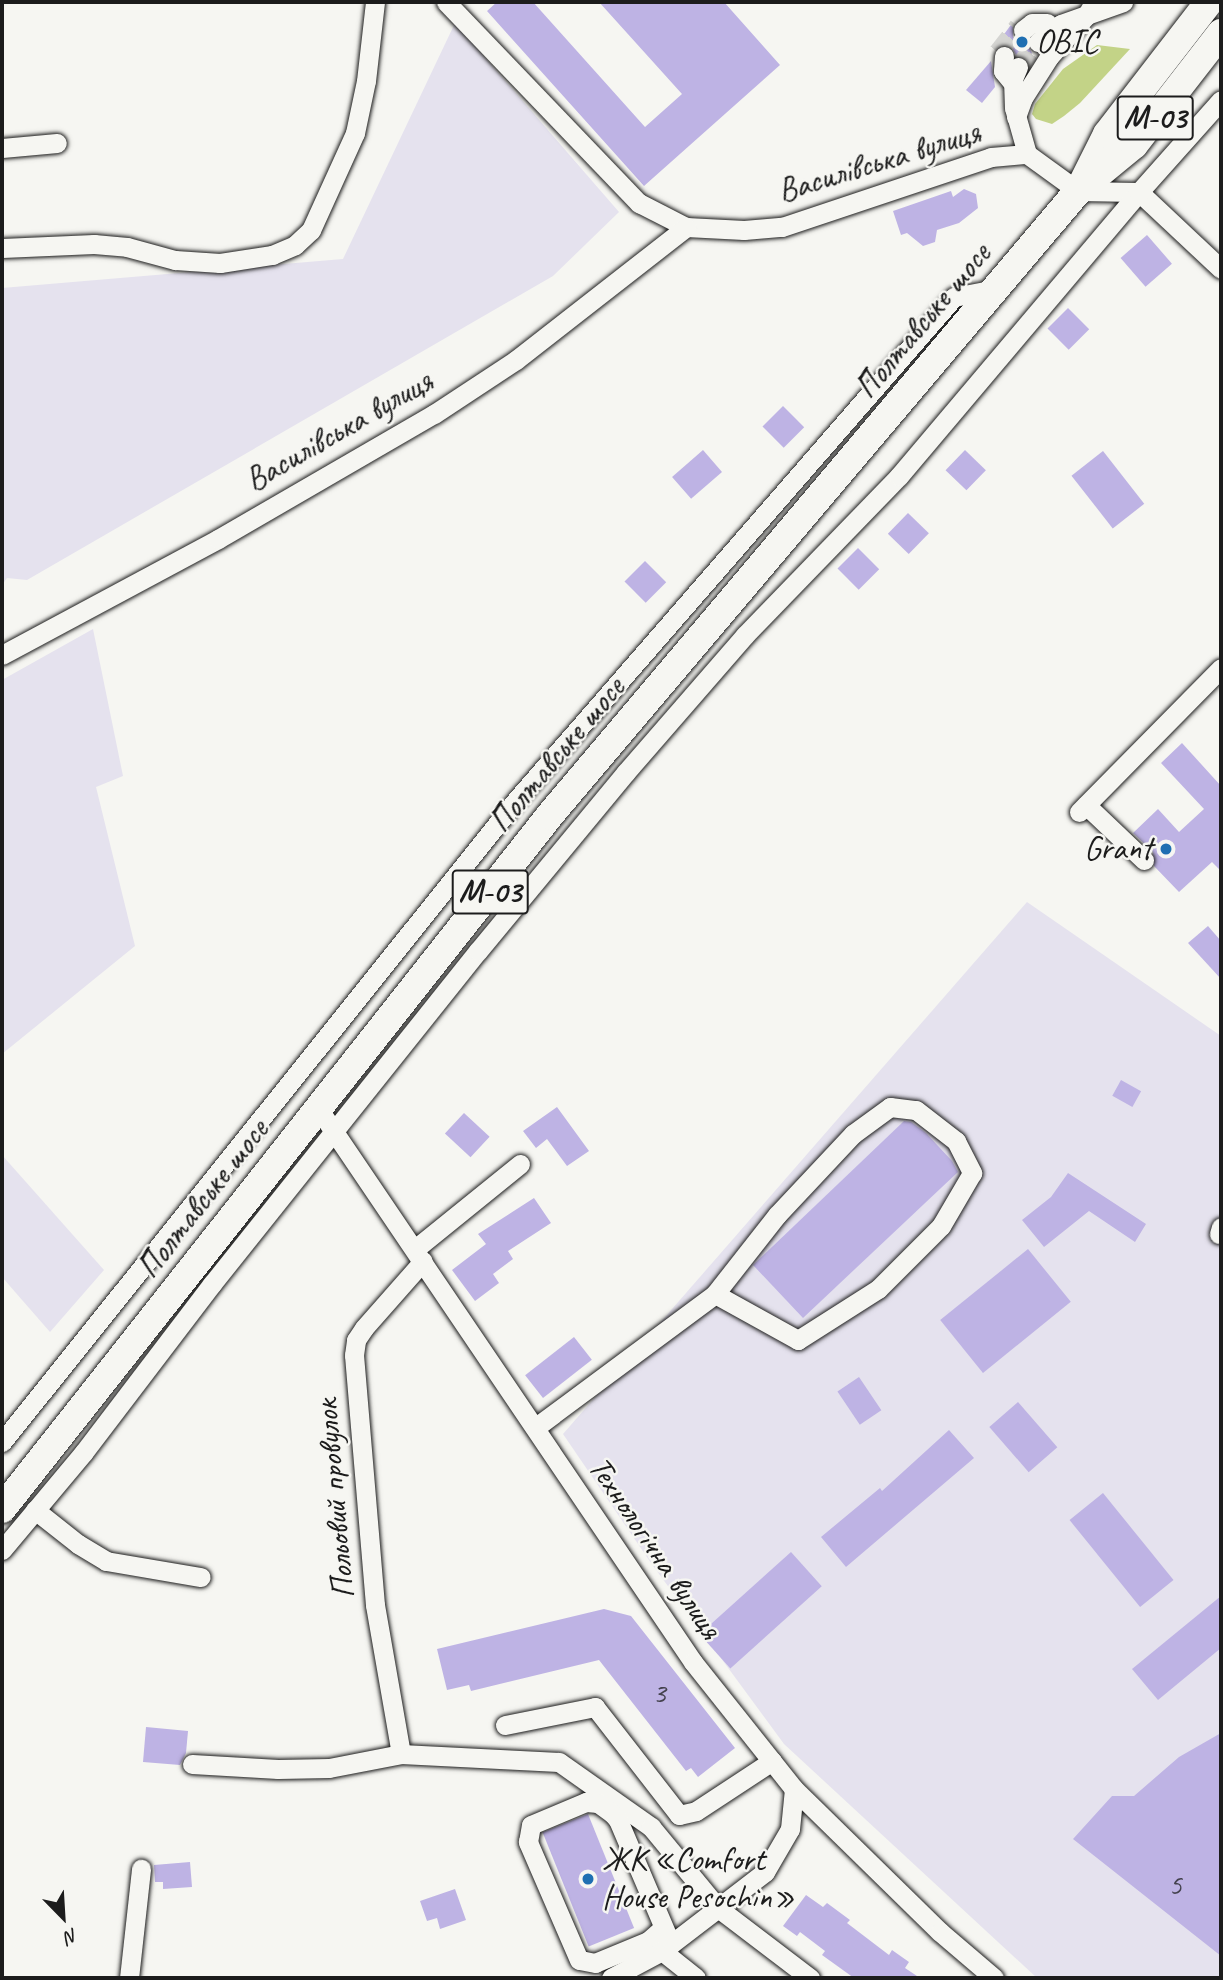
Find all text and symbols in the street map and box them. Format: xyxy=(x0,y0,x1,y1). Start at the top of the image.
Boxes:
place label: ОВІС xyxy=(1036,22,1098,62)
marker: ОВІС xyxy=(1014,34,1030,50)
road number: М-03 xyxy=(1116,90,1194,146)
street label: Василівська вулиця xyxy=(773,112,985,212)
street label: Полтавське шосе xyxy=(846,235,1000,407)
street label: Василівська вулиця xyxy=(238,361,440,501)
street label: Полтавське шосе xyxy=(480,669,634,841)
place label: Grant xyxy=(1084,829,1152,869)
marker: Grant xyxy=(1158,841,1174,857)
road number: М-03 xyxy=(452,864,528,920)
street label: Полтавське шосе xyxy=(129,1112,277,1286)
street label: Польовий провулок xyxy=(307,1398,363,1600)
street label: Технологічна вулиця xyxy=(579,1449,731,1647)
house number: 3 xyxy=(652,1674,666,1710)
place label: ЖК «Comfort House Pesochin» xyxy=(602,1840,794,1918)
house number: 5 xyxy=(1168,1866,1182,1902)
marker: ЖК «Comfort House Pesochin» xyxy=(580,1871,596,1887)
north arrow xyxy=(28,1882,98,1952)
text: N xyxy=(61,1923,82,1950)

